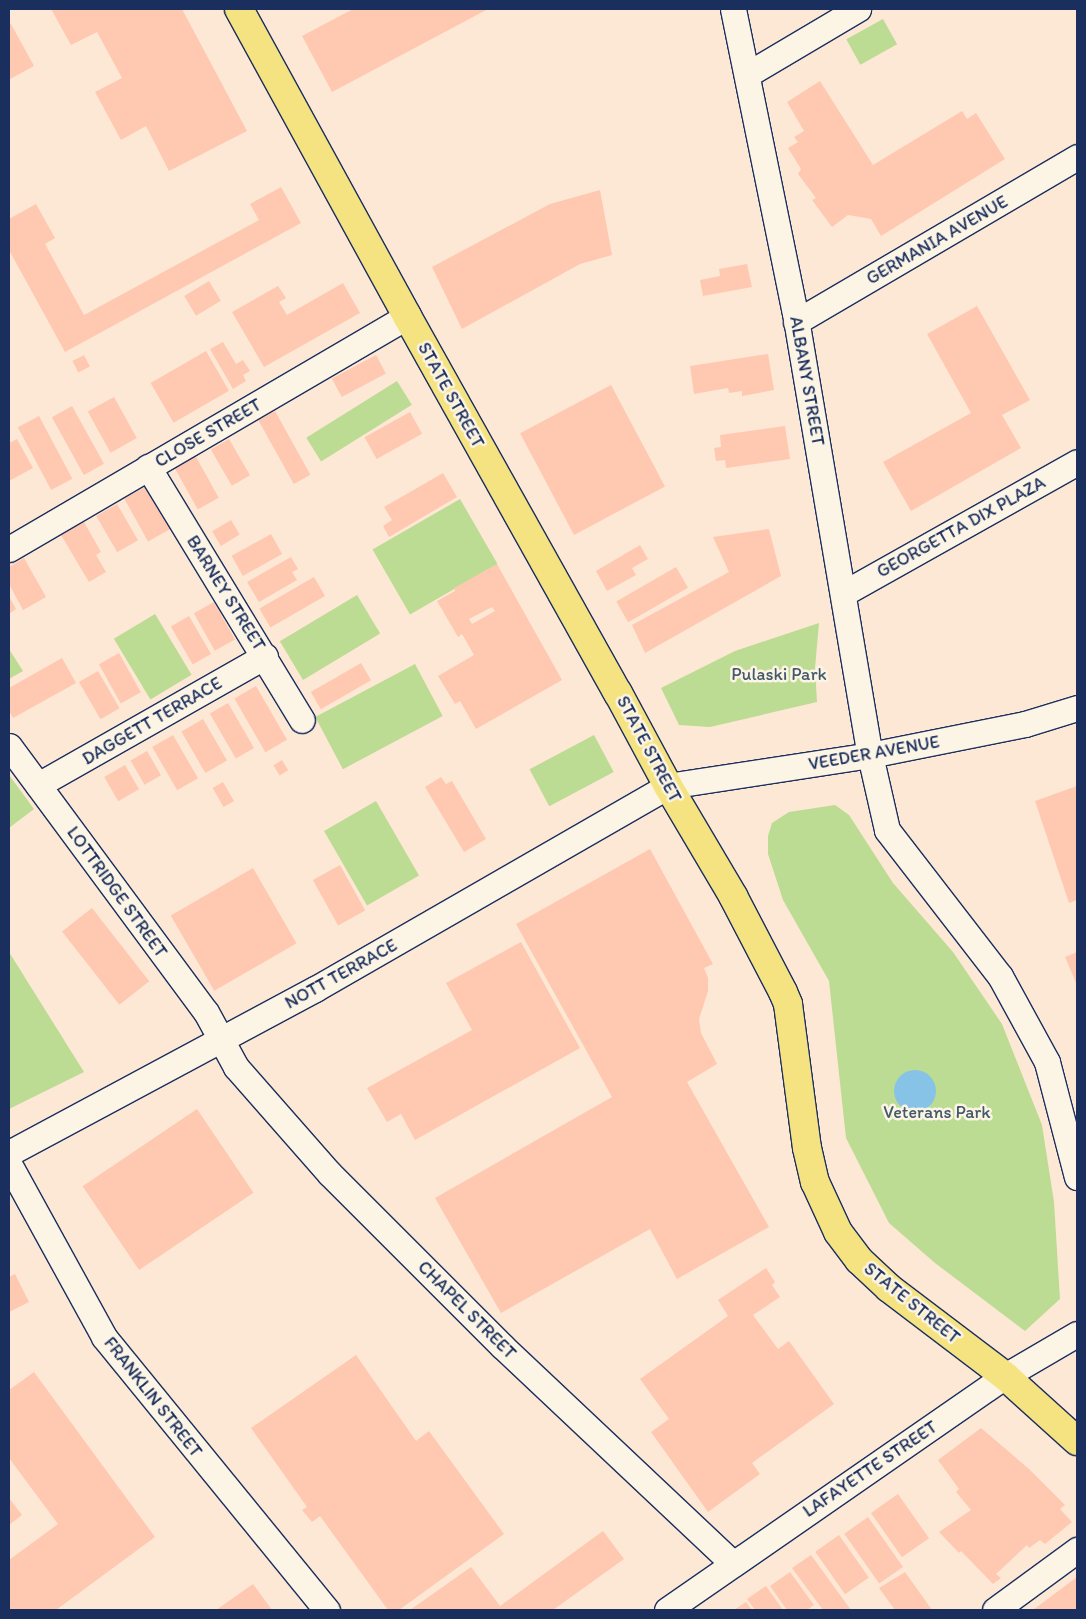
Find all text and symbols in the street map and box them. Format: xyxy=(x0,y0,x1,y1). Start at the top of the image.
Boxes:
street label: GERMANIA AVENUE xyxy=(863,191,1011,289)
street label: ALBANY STREET xyxy=(785,314,829,448)
street label: STATE STREET xyxy=(413,338,489,452)
street label: CLOSE STREET xyxy=(151,394,265,472)
street label: GEORGETTA DIX PLAZA xyxy=(872,471,1050,583)
street label: BARNEY STREET xyxy=(182,531,270,655)
park label: Pulaski Park xyxy=(731,663,827,685)
street label: DAGGETT TERRACE xyxy=(78,672,226,770)
street label: STATE STREET xyxy=(612,692,686,806)
street label: VEEDER AVENUE xyxy=(807,731,941,775)
street label: LOTTRIDGE STREET xyxy=(62,822,172,962)
street label: NOTT TERRACE xyxy=(281,934,401,1014)
park label: Veterans Park xyxy=(883,1101,991,1123)
street label: CHAPEL STREET xyxy=(413,1256,521,1364)
street label: STATE STREET xyxy=(860,1258,964,1348)
street label: FRANKLIN STREET xyxy=(99,1332,207,1462)
street label: LAFAYETTE STREET xyxy=(799,1416,941,1522)

